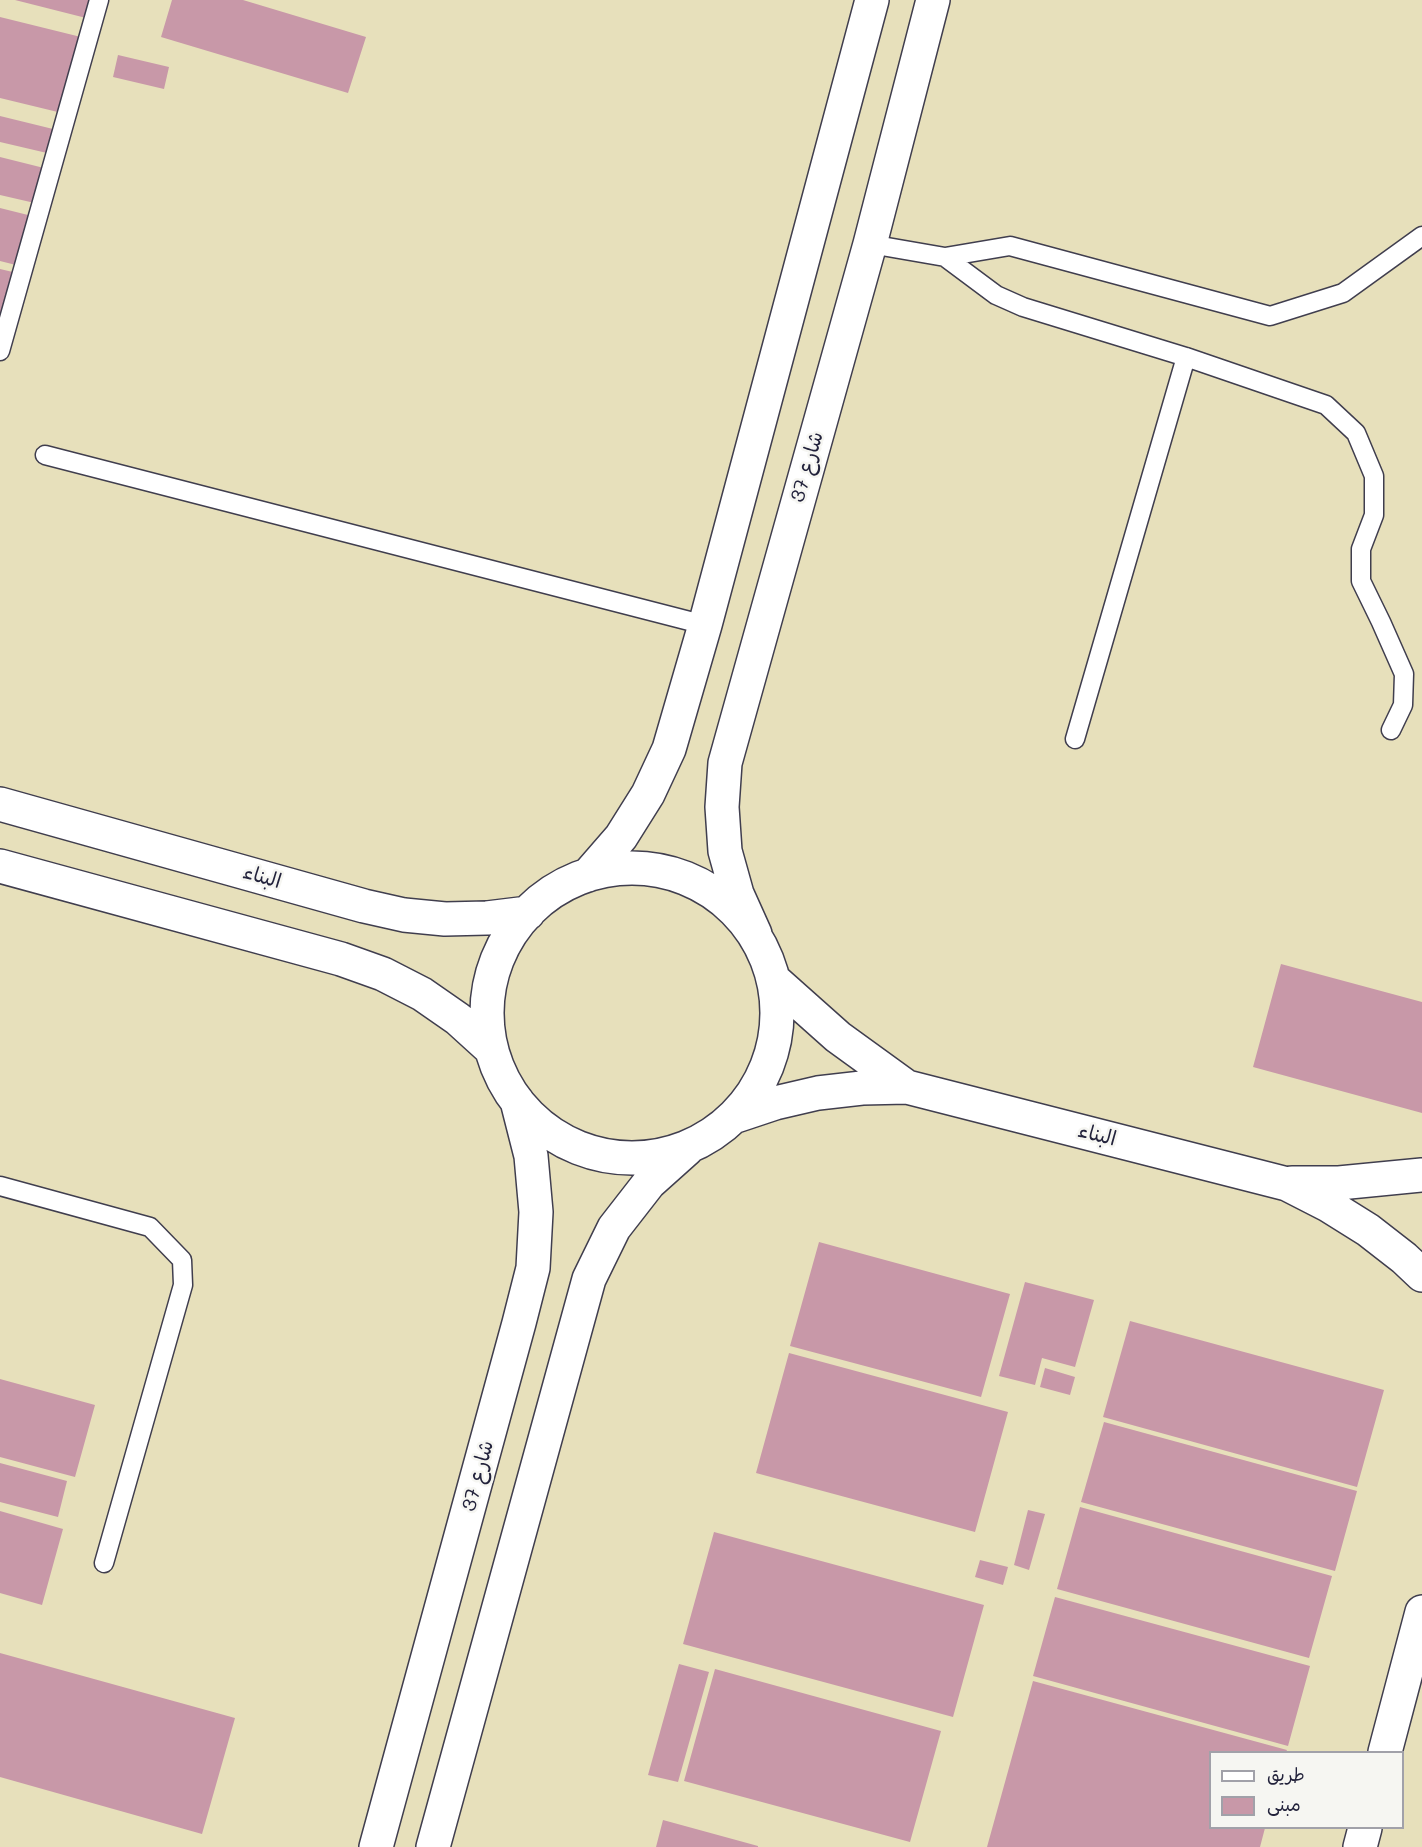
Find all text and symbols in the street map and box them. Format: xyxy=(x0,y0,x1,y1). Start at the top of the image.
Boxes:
street label: شارع 37 xyxy=(785,429,829,505)
street label: البناء xyxy=(240,860,284,894)
street label: البناء xyxy=(1075,1119,1119,1151)
street label: شارع 37 xyxy=(457,1438,499,1514)
legend xyxy=(1209,1751,1404,1829)
text: طريق xyxy=(1267,1762,1305,1786)
text: مبنى xyxy=(1267,1792,1301,1816)

